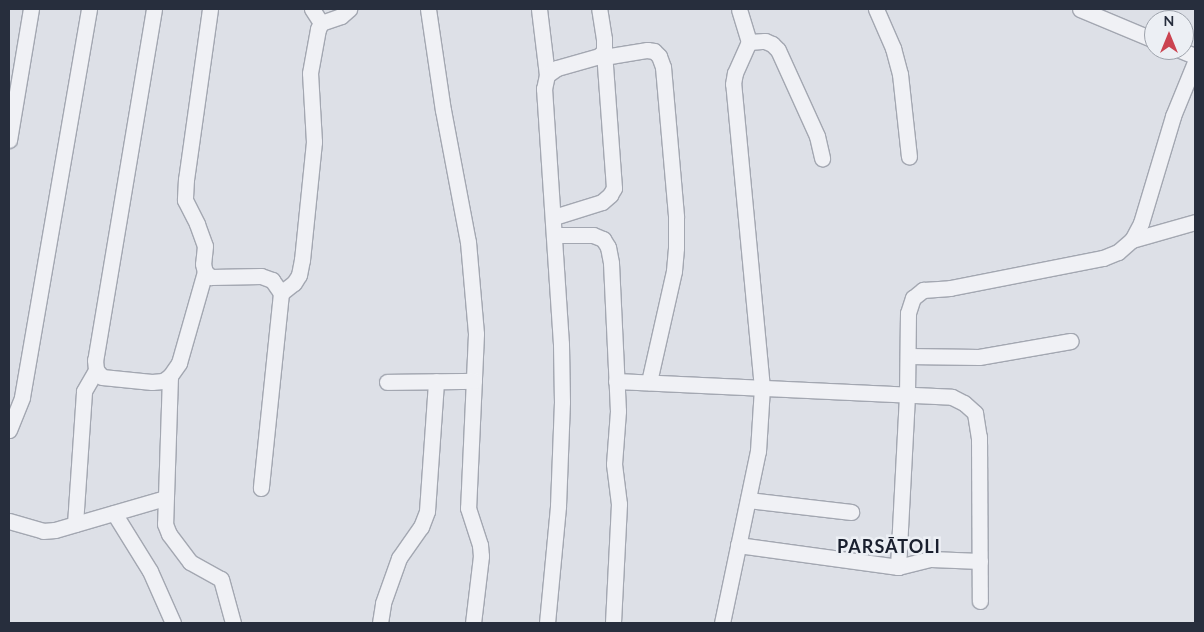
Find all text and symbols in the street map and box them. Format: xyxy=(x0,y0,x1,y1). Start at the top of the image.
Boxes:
north arrow xyxy=(1144,10,1194,60)
text: N xyxy=(1164,12,1174,29)
district label: PARSĀTOLI xyxy=(836,535,942,557)

